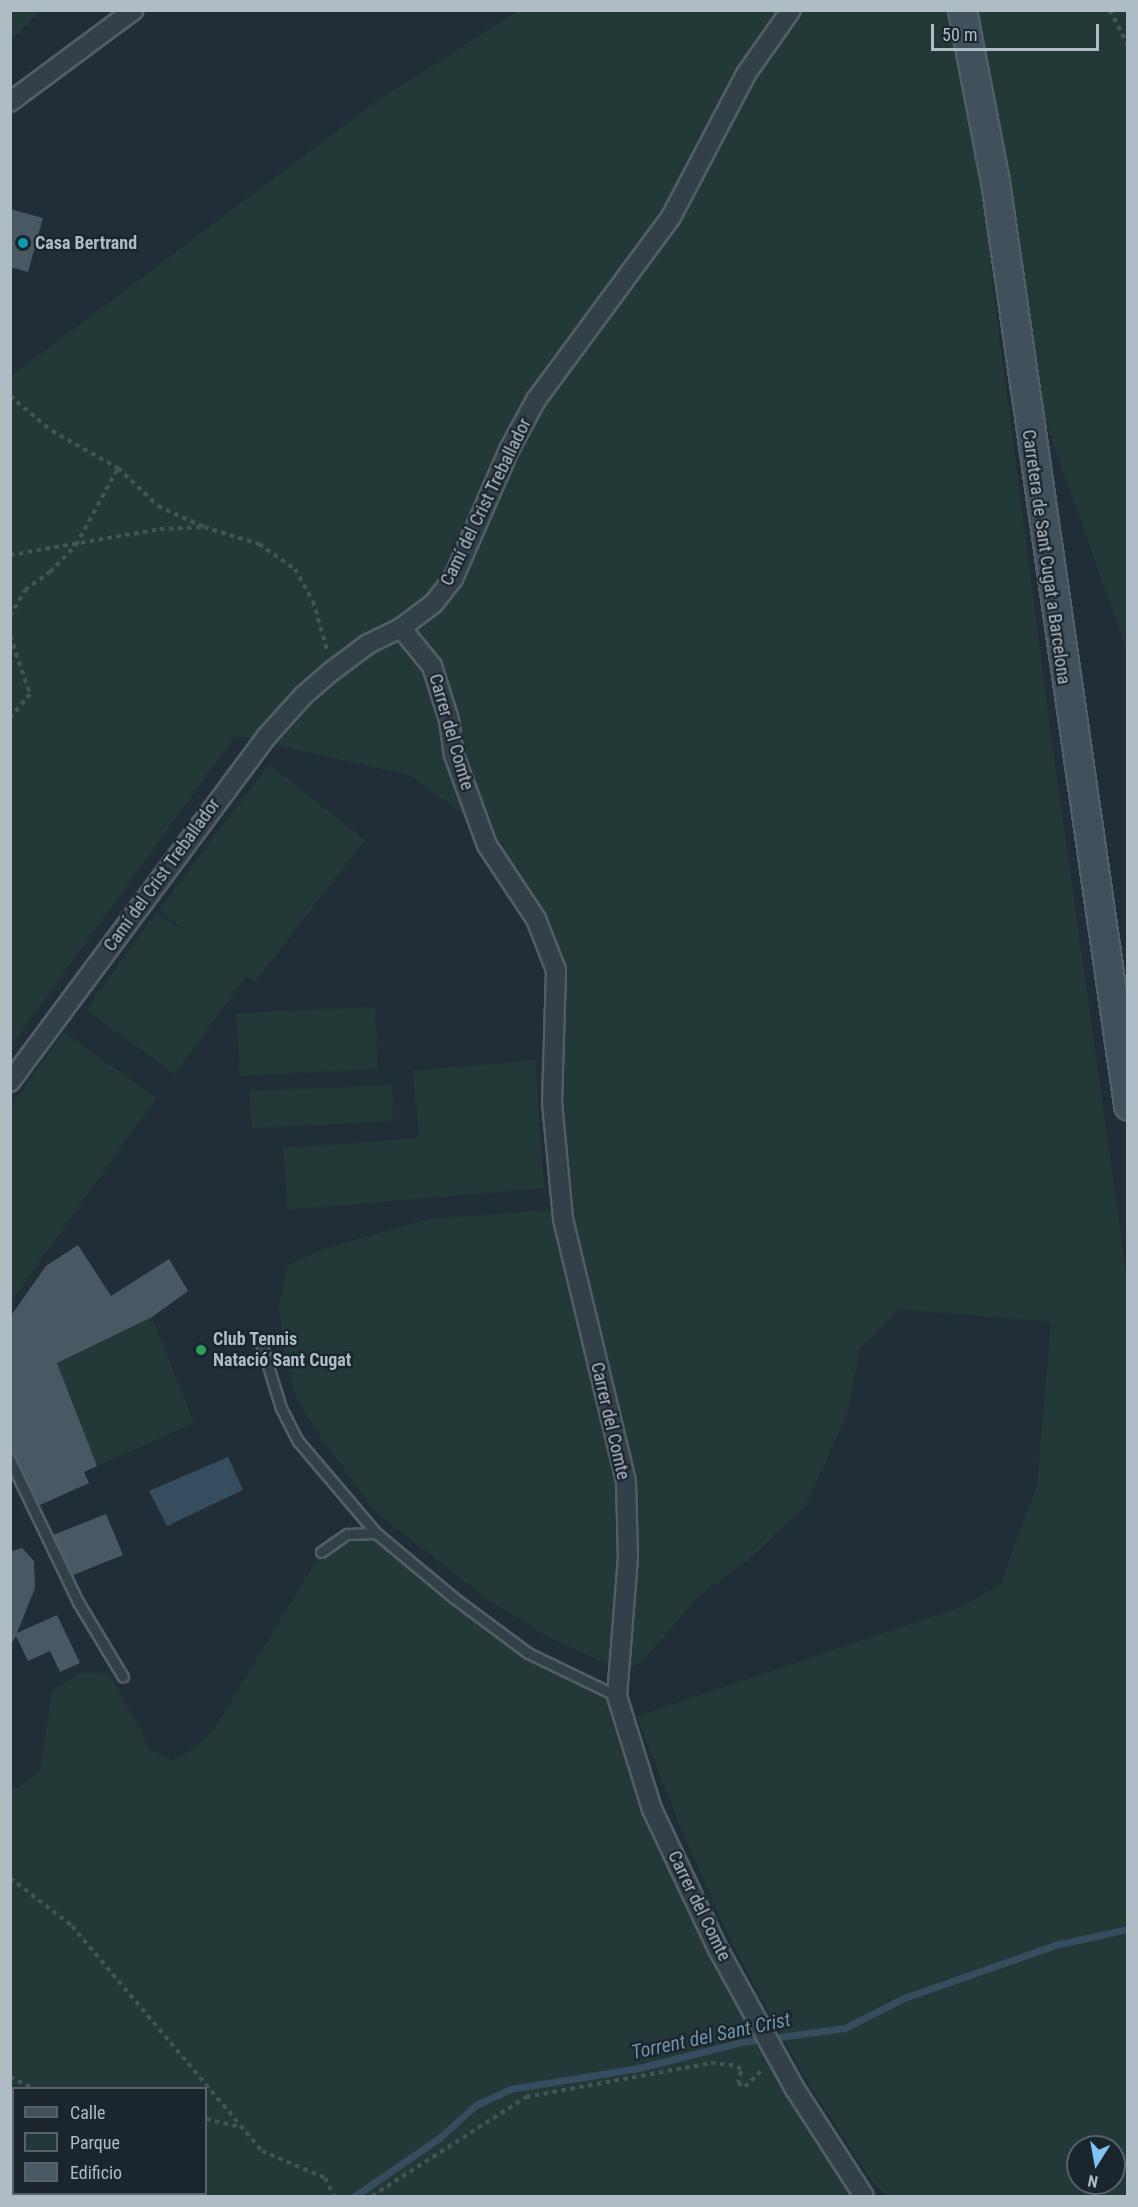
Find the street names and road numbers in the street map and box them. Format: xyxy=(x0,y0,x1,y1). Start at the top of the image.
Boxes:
street label: Camí del Crist Treballador xyxy=(436,415,536,589)
street label: Carretera de Sant Cugat a Barcelona xyxy=(1017,428,1075,686)
street label: Carrer del Comte xyxy=(424,671,478,793)
street label: Camí del Crist Treballador xyxy=(99,794,225,956)
street label: Carrer del Comte xyxy=(586,1360,634,1482)
street label: Carrer del Comte xyxy=(663,1847,735,1965)

